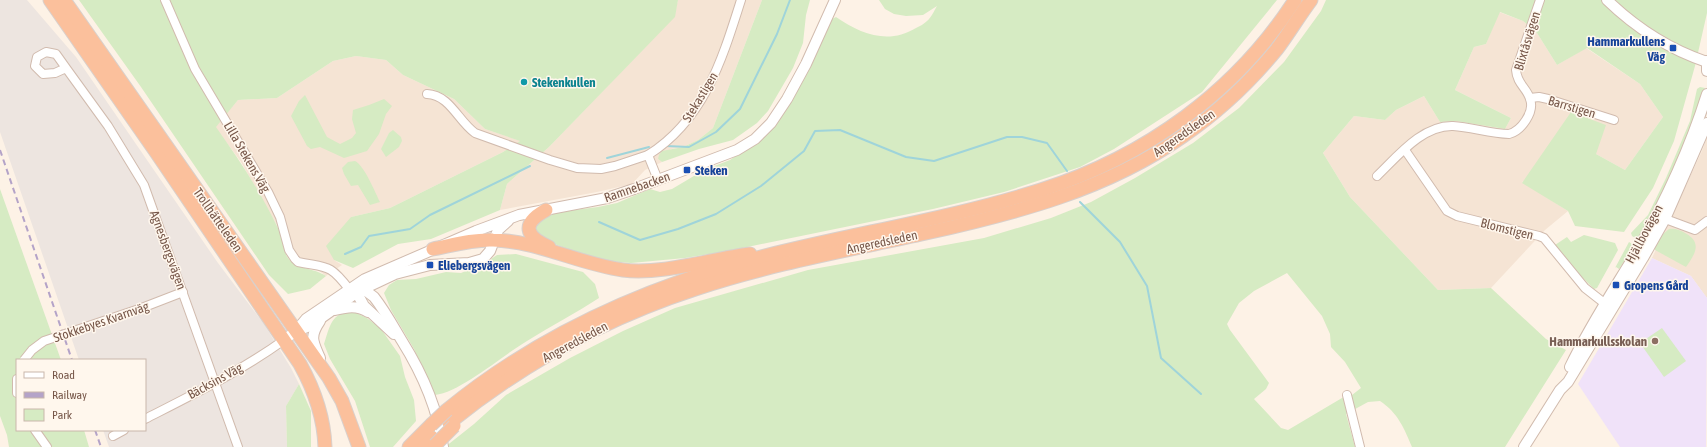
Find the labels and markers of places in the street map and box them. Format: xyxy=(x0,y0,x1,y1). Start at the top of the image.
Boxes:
place label: Hammarkullens Väg xyxy=(1587,34,1665,64)
marker: Hammarkullens Väg xyxy=(1668,43,1678,53)
place label: Stekenkullen xyxy=(532,75,596,90)
marker: Stekenkullen xyxy=(519,77,529,87)
place label: Steken xyxy=(695,163,728,178)
marker: Steken xyxy=(682,165,692,175)
place label: Eliebergsvägen xyxy=(438,258,510,273)
marker: Eliebergsvägen xyxy=(425,260,435,270)
place label: Gropens Gård xyxy=(1624,278,1689,293)
marker: Gropens Gård xyxy=(1611,280,1621,290)
place label: Hammarkullsskolan xyxy=(1549,334,1647,349)
marker: Hammarkullsskolan xyxy=(1650,336,1660,346)

